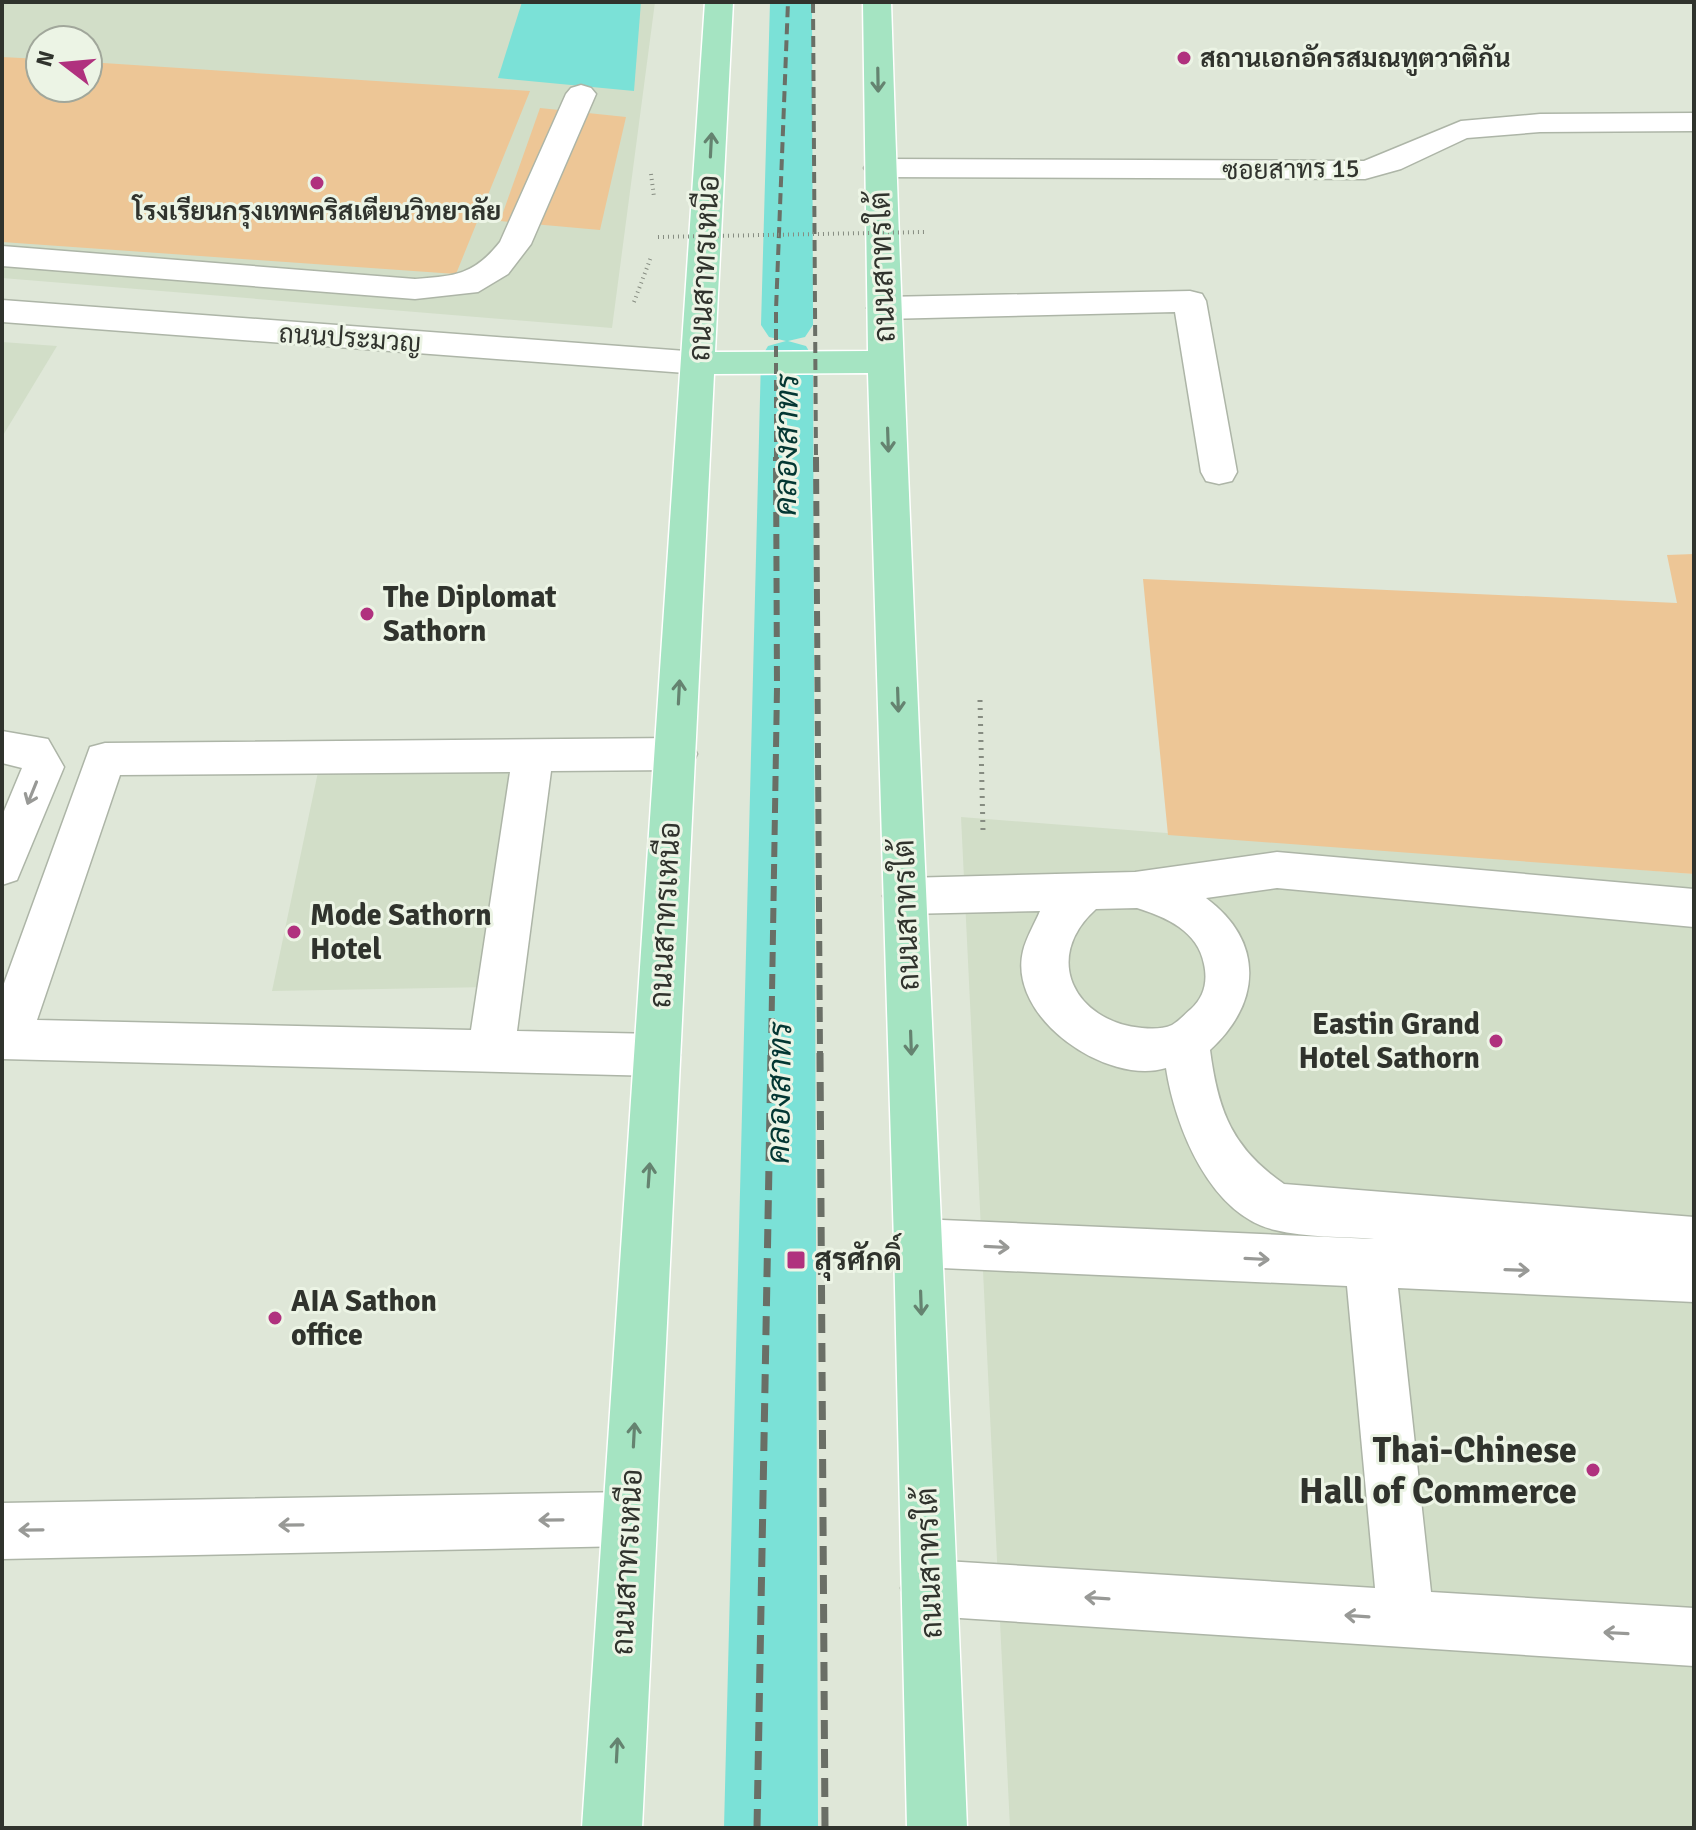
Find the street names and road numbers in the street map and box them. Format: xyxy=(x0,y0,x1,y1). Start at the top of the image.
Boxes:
street label: ซอยสาทร 15 xyxy=(1222,153,1360,187)
street label: ถนนสาทรเหนือ xyxy=(680,174,728,362)
street label: ถนนสาทรใต้ xyxy=(858,190,904,343)
street label: ถนนประมวญ xyxy=(278,318,422,360)
street label: ถนนสาทรเหนือ xyxy=(641,821,689,1009)
street label: ถนนสาทรใต้ xyxy=(882,838,928,991)
street label: ถนนสาทรเหนือ xyxy=(603,1468,651,1656)
street label: ถนนสาทรใต้ xyxy=(905,1486,951,1639)

